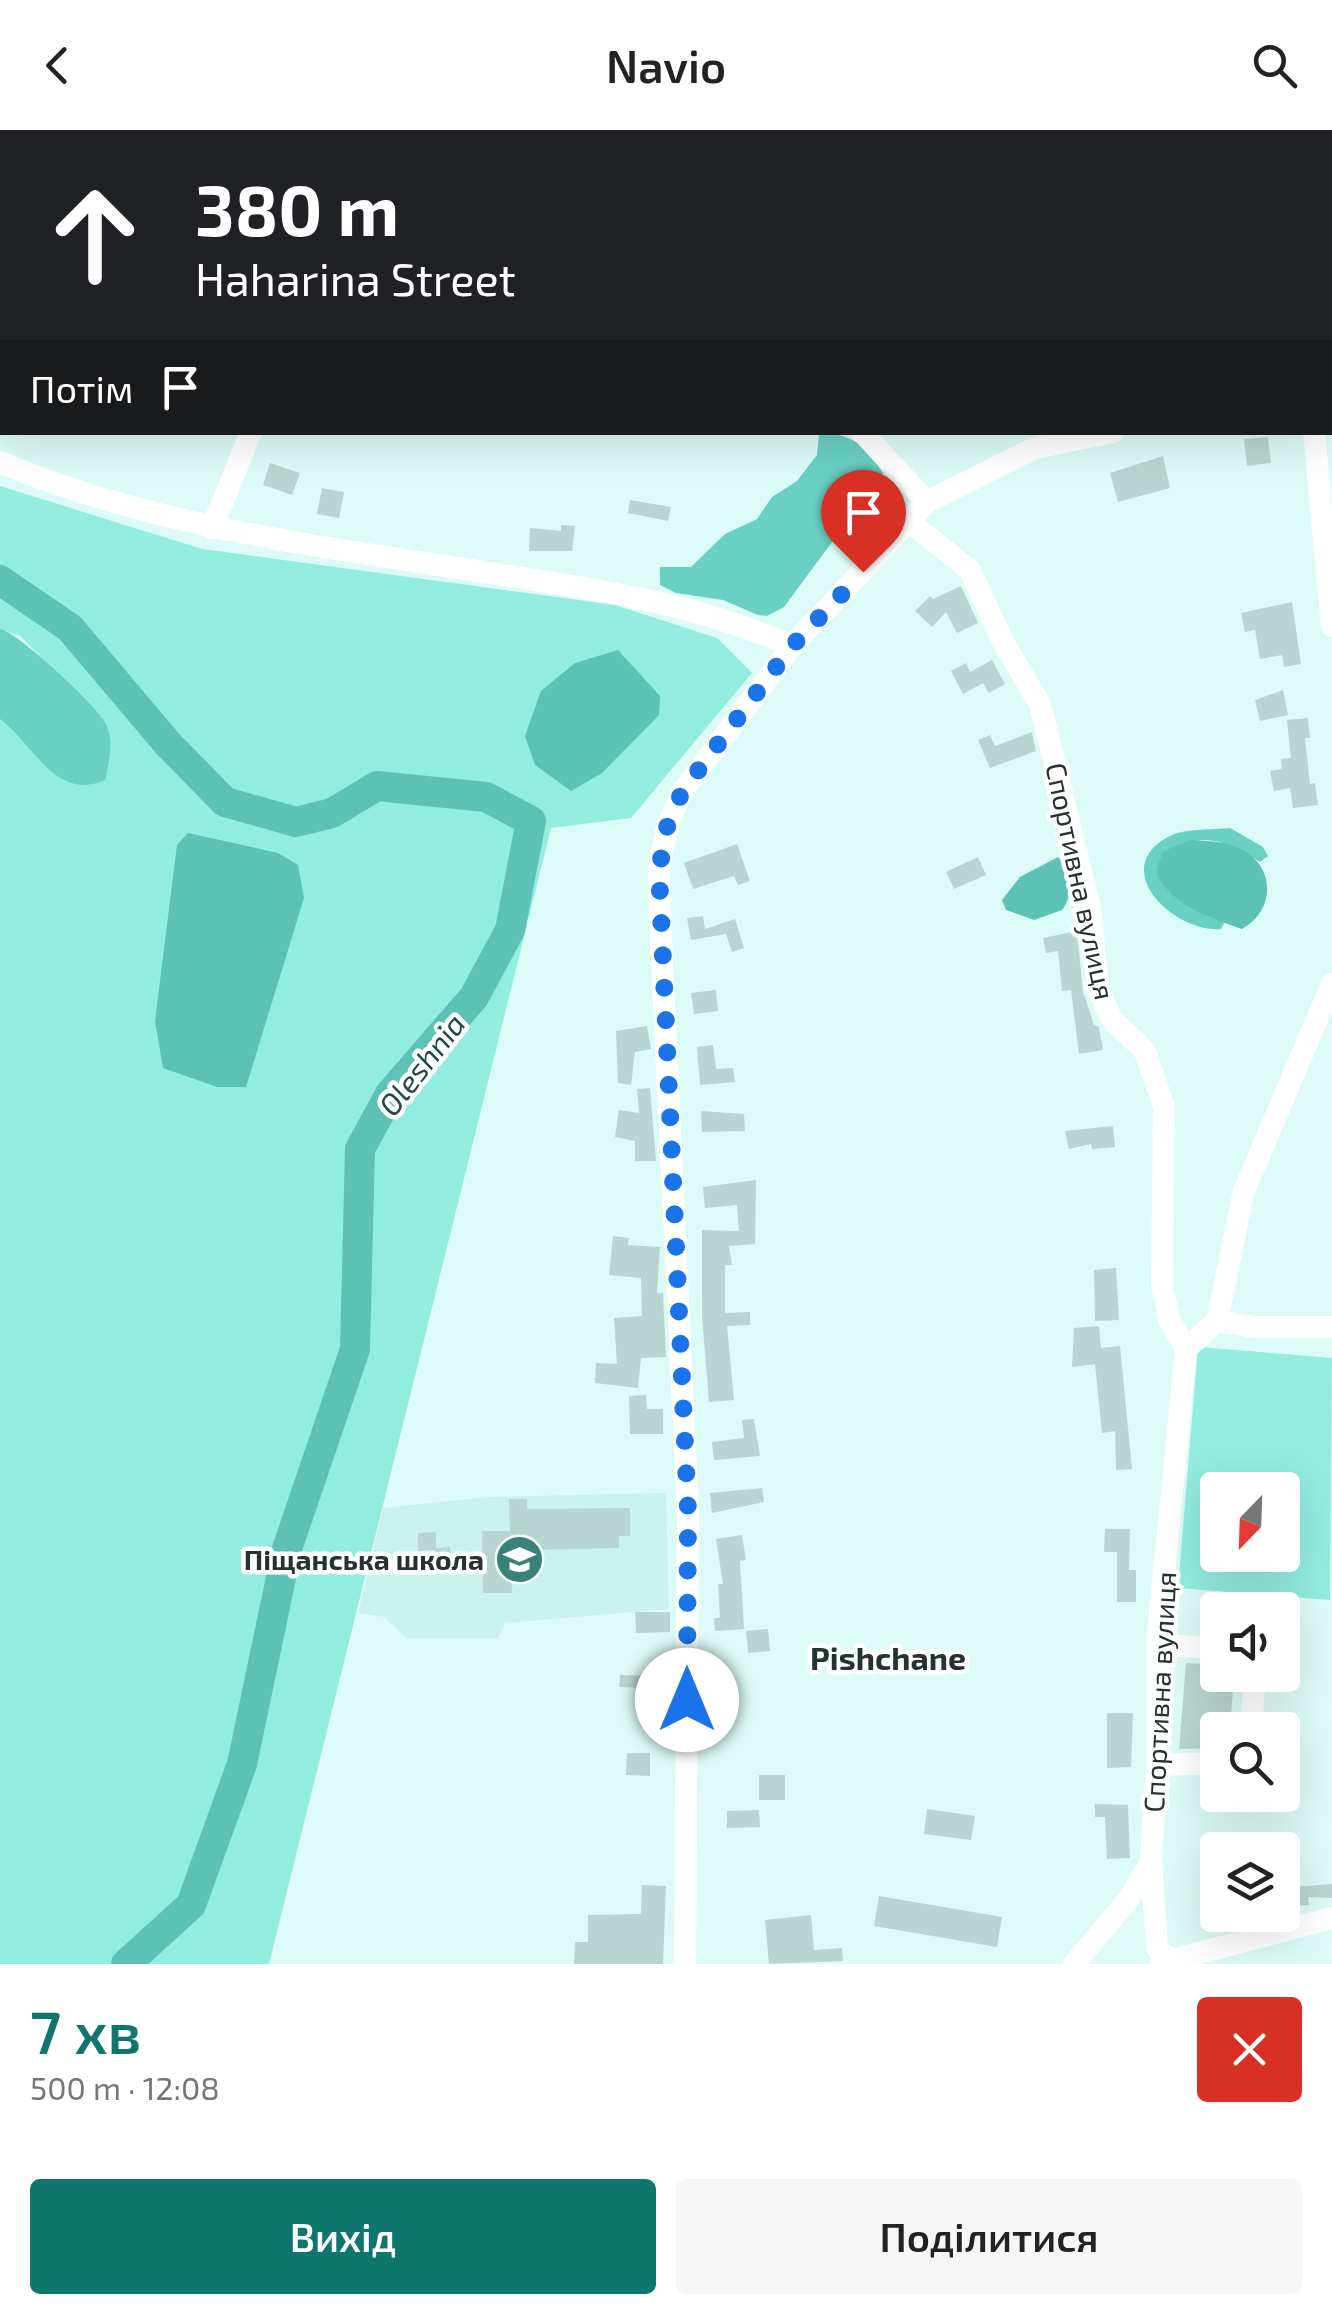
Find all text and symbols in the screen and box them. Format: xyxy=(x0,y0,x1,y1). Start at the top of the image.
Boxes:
icon: back xyxy=(30,38,85,93)
text: Navio xyxy=(606,38,726,92)
icon: search xyxy=(1247,38,1302,93)
text: 380 m xyxy=(195,166,399,250)
icon: ahead xyxy=(30,170,160,300)
text: Haharina Street xyxy=(195,251,516,305)
icon: arrive xyxy=(153,360,208,415)
text: Потім xyxy=(30,365,133,411)
pin xyxy=(821,470,906,573)
icon: arrive xyxy=(836,485,891,540)
street label: Спортивна вулиця xyxy=(1039,759,1123,1003)
water label: Oleshnia xyxy=(370,1006,472,1122)
north arrow xyxy=(1200,1472,1300,1572)
map controls xyxy=(1200,1472,1300,1932)
school or university icon: Піщанська школа xyxy=(493,1533,545,1585)
place label: Піщанська школа xyxy=(244,1542,484,1576)
street label: Спортивна вулиця xyxy=(1136,1571,1182,1813)
button: sound xyxy=(1200,1592,1300,1692)
district label: Pishchane xyxy=(810,1638,966,1676)
position arrow xyxy=(635,1648,739,1752)
button: search xyxy=(1200,1712,1300,1812)
button: layers xyxy=(1200,1832,1300,1932)
text: 7 хв xyxy=(30,1994,141,2066)
button: close xyxy=(1197,1997,1302,2102)
text: 500 m · 12:08 xyxy=(30,2068,220,2106)
button: Вихід xyxy=(30,2179,656,2294)
button: Поділитися xyxy=(676,2179,1302,2294)

